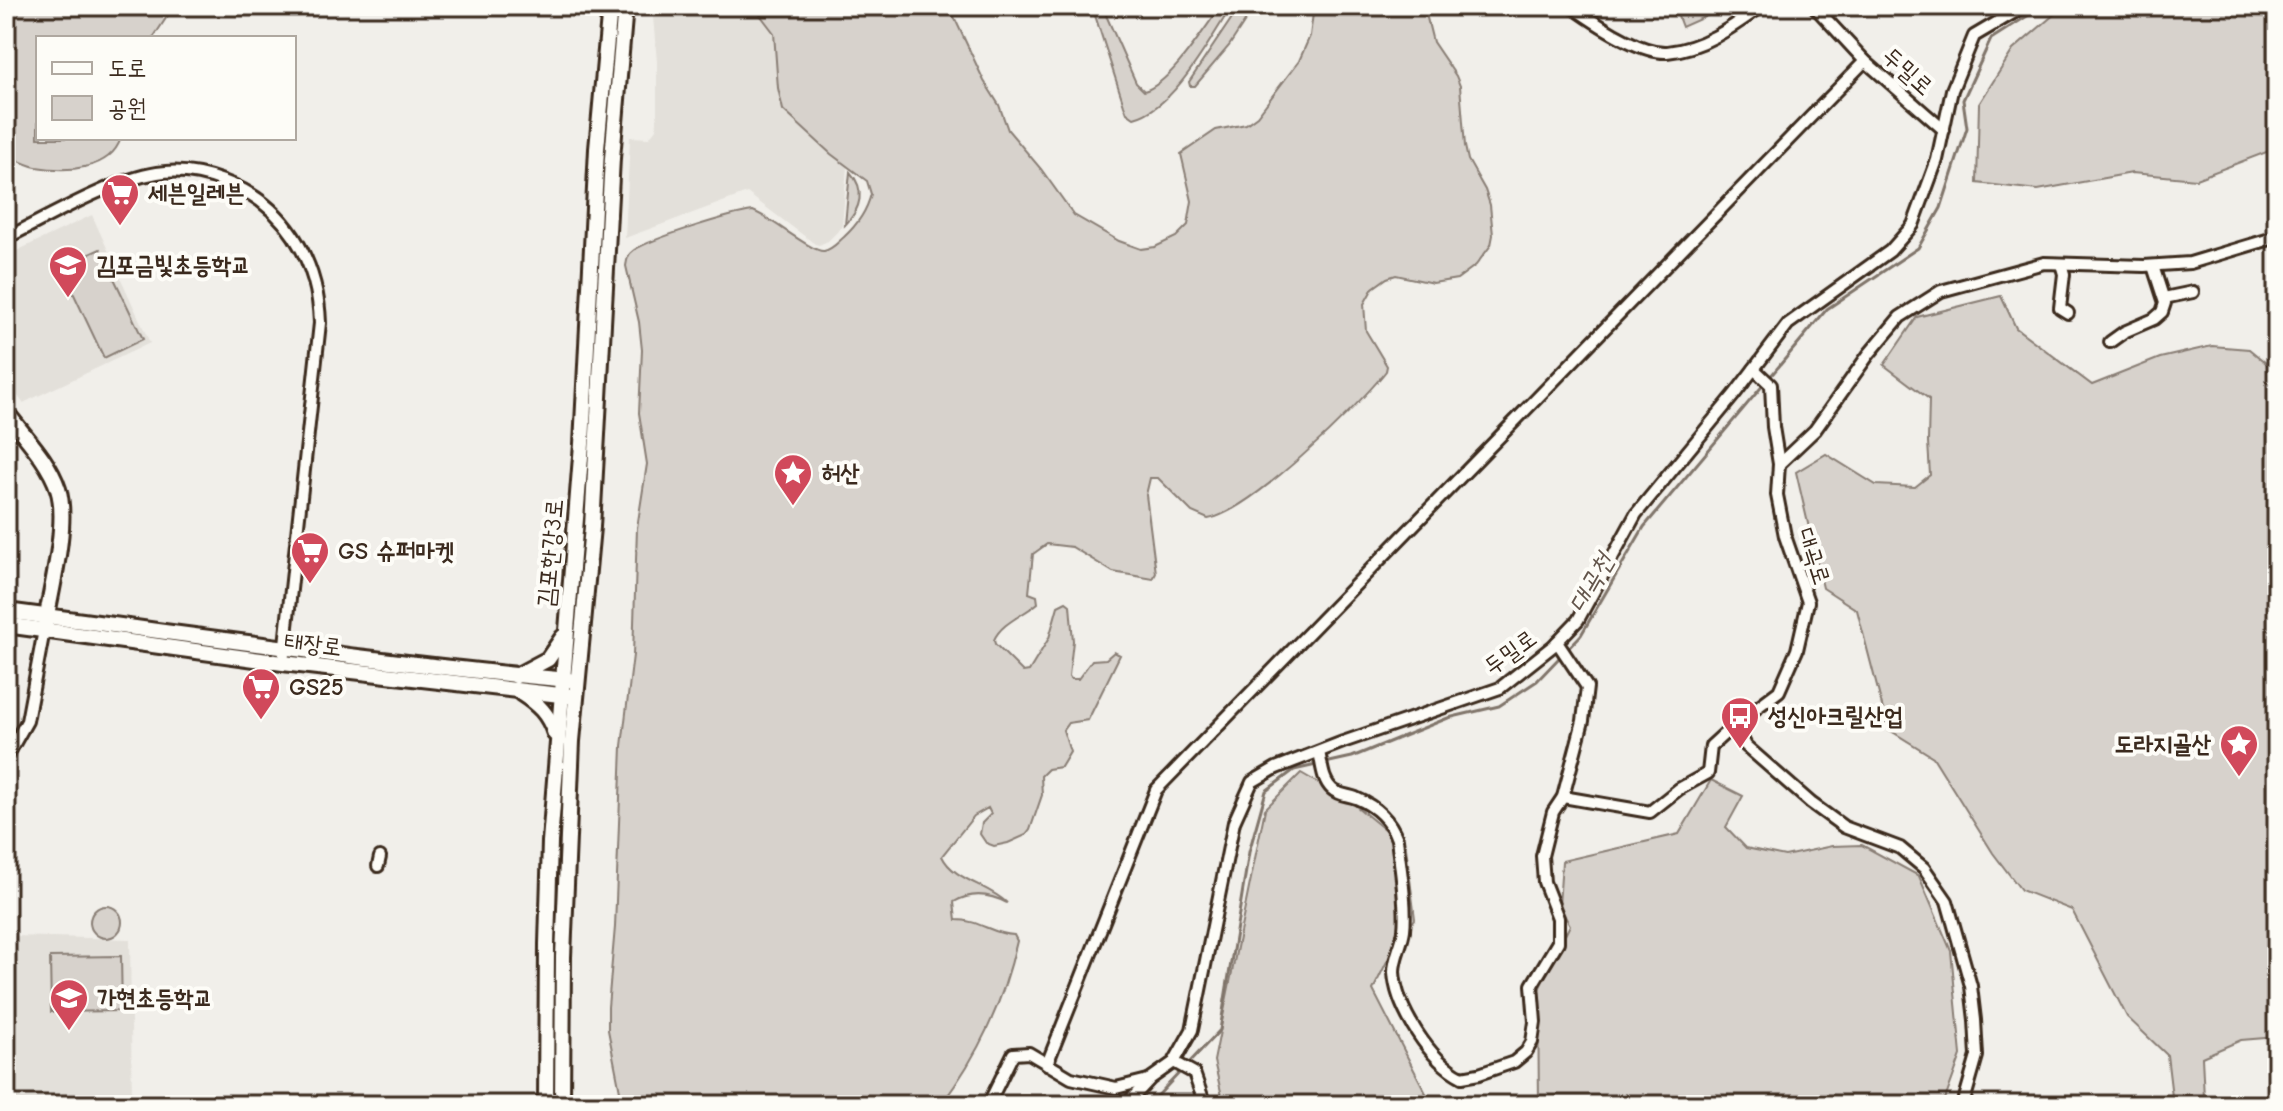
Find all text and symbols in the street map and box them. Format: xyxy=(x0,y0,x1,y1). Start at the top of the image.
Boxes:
legend xyxy=(36,36,296,140)
street label: 두밀로 xyxy=(1877,41,1939,101)
text: 도로 xyxy=(108,54,147,82)
text: 공원 xyxy=(108,94,147,122)
supermarket icon: 세븐일레븐 xyxy=(99,172,141,227)
place label: 세븐일레븐 xyxy=(147,179,245,207)
school or university icon: 김포금빛초등학교 xyxy=(47,244,89,299)
place label: 김포금빛초등학교 xyxy=(96,251,251,279)
place icon: 허산 xyxy=(772,452,814,507)
place label: 허산 xyxy=(821,459,860,487)
street label: 김포한강3로 xyxy=(531,498,569,608)
street label: 대곡로 xyxy=(1792,524,1836,588)
supermarket icon: GS 슈퍼마켓 xyxy=(289,530,331,585)
place label: GS 슈퍼마켓 xyxy=(338,537,454,565)
water label: 대곡천 xyxy=(1562,546,1621,618)
street label: 두밀로 xyxy=(1478,624,1542,680)
street label: 태장로 xyxy=(283,627,343,661)
supermarket icon: GS25 xyxy=(240,666,282,721)
place label: GS25 xyxy=(289,673,344,701)
bus stop icon: 성신아크릴산업 xyxy=(1719,695,1761,750)
place label: 성신아크릴산업 xyxy=(1768,702,1903,730)
place icon: 도라지골산 xyxy=(2218,723,2260,778)
place label: 도라지골산 xyxy=(2114,730,2212,758)
school or university icon: 가현초등학교 xyxy=(48,977,90,1032)
place label: 가현초등학교 xyxy=(97,984,213,1012)

